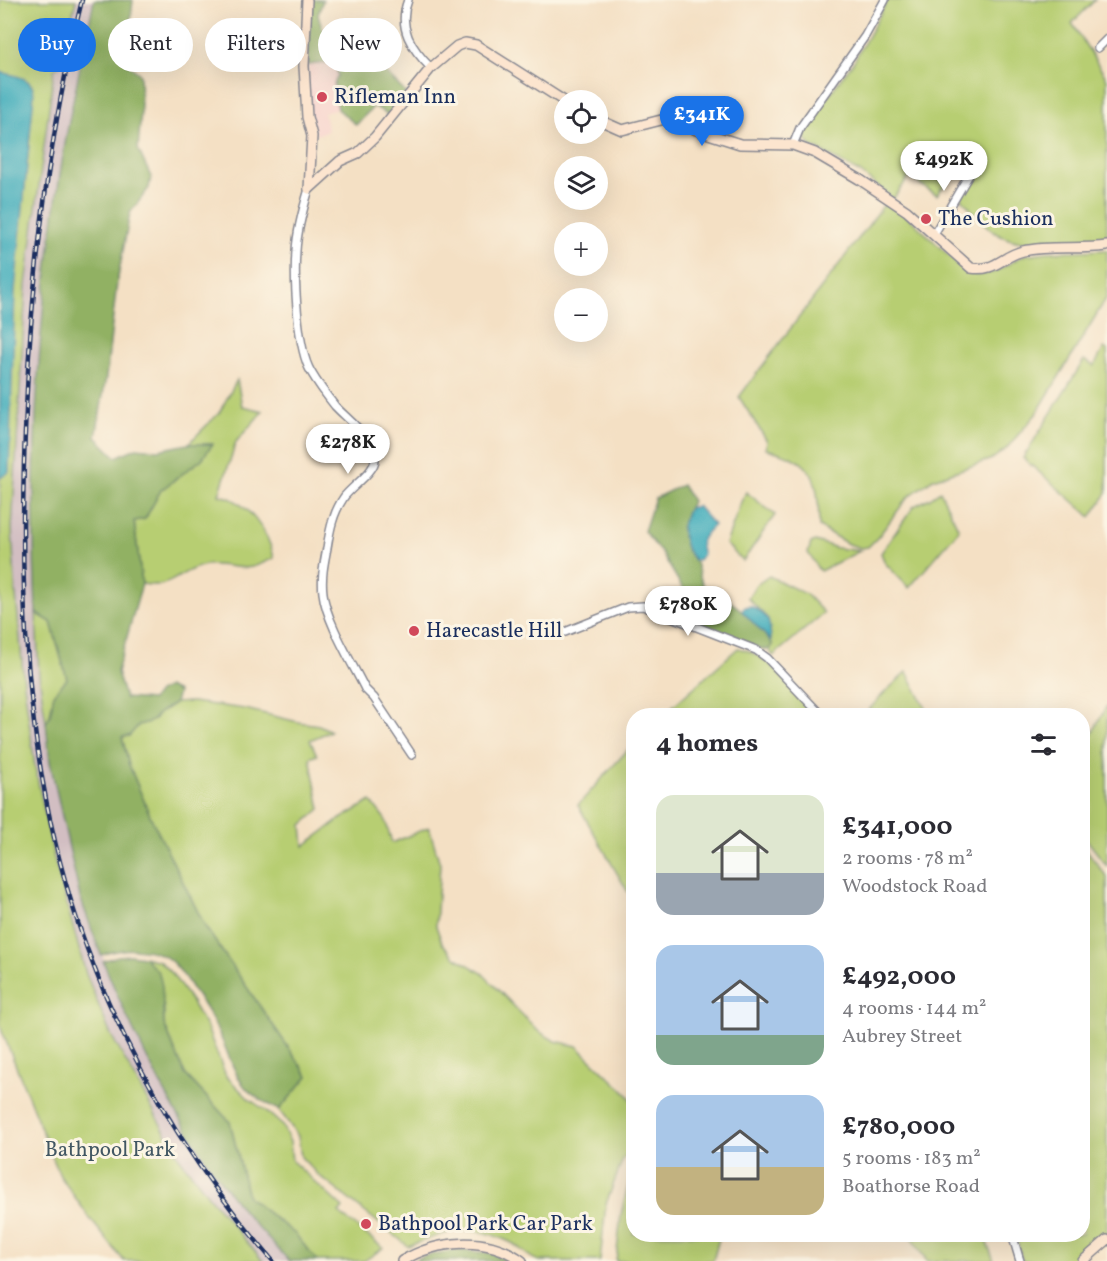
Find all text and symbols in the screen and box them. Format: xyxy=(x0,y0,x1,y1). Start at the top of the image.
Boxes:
chip: Buy xyxy=(18,18,96,72)
chip: Rent xyxy=(108,18,193,72)
chip: Filters xyxy=(205,18,306,72)
chip: New xyxy=(318,18,402,72)
place label: Rifleman Inn xyxy=(334,83,456,112)
marker: Rifleman Inn xyxy=(315,90,329,104)
map controls xyxy=(554,90,608,342)
button: locate xyxy=(554,90,608,144)
pin: £341K xyxy=(660,96,744,147)
text: £341K xyxy=(674,101,730,129)
pin: £492K xyxy=(902,141,986,192)
text: £492K xyxy=(914,146,974,174)
button: layers xyxy=(554,156,608,210)
place label: The Cushion xyxy=(938,205,1054,234)
marker: The Cushion xyxy=(919,212,933,226)
button: + xyxy=(554,222,608,276)
button: − xyxy=(554,288,608,342)
pin: £278K xyxy=(306,424,390,475)
text: £278K xyxy=(320,429,376,457)
pin: £780K xyxy=(646,586,730,637)
text: £780K xyxy=(659,591,717,619)
place label: Harecastle Hill xyxy=(426,617,562,646)
marker: Harecastle Hill xyxy=(407,624,421,638)
text: 4 homes xyxy=(656,726,758,762)
icon: filters xyxy=(1027,728,1060,761)
text: £341,000 xyxy=(842,809,953,845)
icon: home xyxy=(704,819,776,891)
text: 2 rooms · 78 m² xyxy=(842,845,973,873)
text: Woodstock Road xyxy=(842,873,988,901)
text: £492,000 xyxy=(842,959,956,995)
icon: home xyxy=(704,969,776,1041)
text: 4 rooms · 144 m² xyxy=(842,995,987,1023)
text: Aubrey Street xyxy=(842,1023,962,1051)
text: £780,000 xyxy=(842,1109,955,1145)
icon: home xyxy=(704,1119,776,1191)
park label: Bathpool Park xyxy=(45,1136,176,1165)
text: 5 rooms · 183 m² xyxy=(842,1145,981,1173)
text: Boathorse Road xyxy=(842,1173,980,1201)
place label: Bathpool Park Car Park xyxy=(378,1210,593,1239)
marker: Bathpool Park Car Park xyxy=(359,1217,373,1231)

